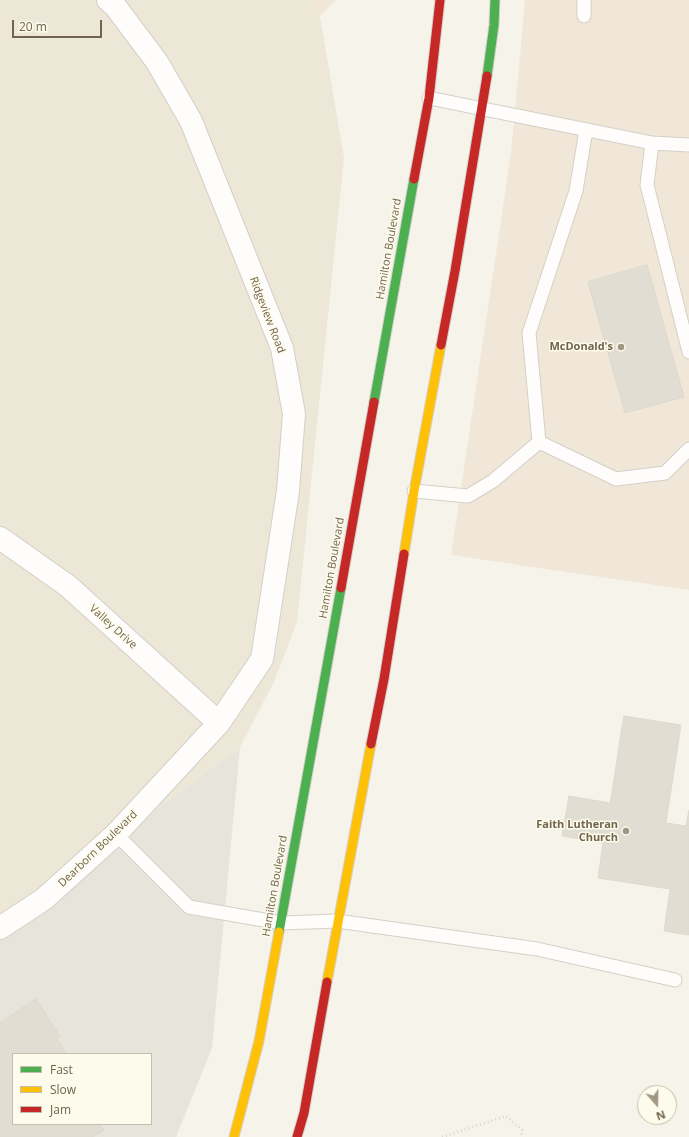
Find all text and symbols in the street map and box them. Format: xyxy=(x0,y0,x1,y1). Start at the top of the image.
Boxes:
scale bar xyxy=(14,12,104,38)
text: 20 m xyxy=(19,18,47,35)
street label: Hamilton Boulevard xyxy=(374,197,404,301)
street label: Ridgeview Road xyxy=(246,275,288,355)
place label: McDonald's xyxy=(549,340,613,354)
marker: McDonald's xyxy=(616,342,626,352)
street label: Hamilton Boulevard xyxy=(317,516,347,620)
street label: Valley Drive xyxy=(86,602,140,652)
street label: Dearborn Boulevard xyxy=(56,808,140,890)
place label: Faith Lutheran Church xyxy=(536,818,618,844)
marker: Faith Lutheran Church xyxy=(621,826,631,836)
street label: Hamilton Boulevard xyxy=(260,834,290,938)
legend xyxy=(12,1053,152,1125)
text: Fast xyxy=(50,1061,73,1078)
text: Slow xyxy=(50,1081,76,1098)
north arrow xyxy=(637,1085,677,1125)
text: Jam xyxy=(50,1101,71,1118)
text: N xyxy=(654,1107,668,1124)

